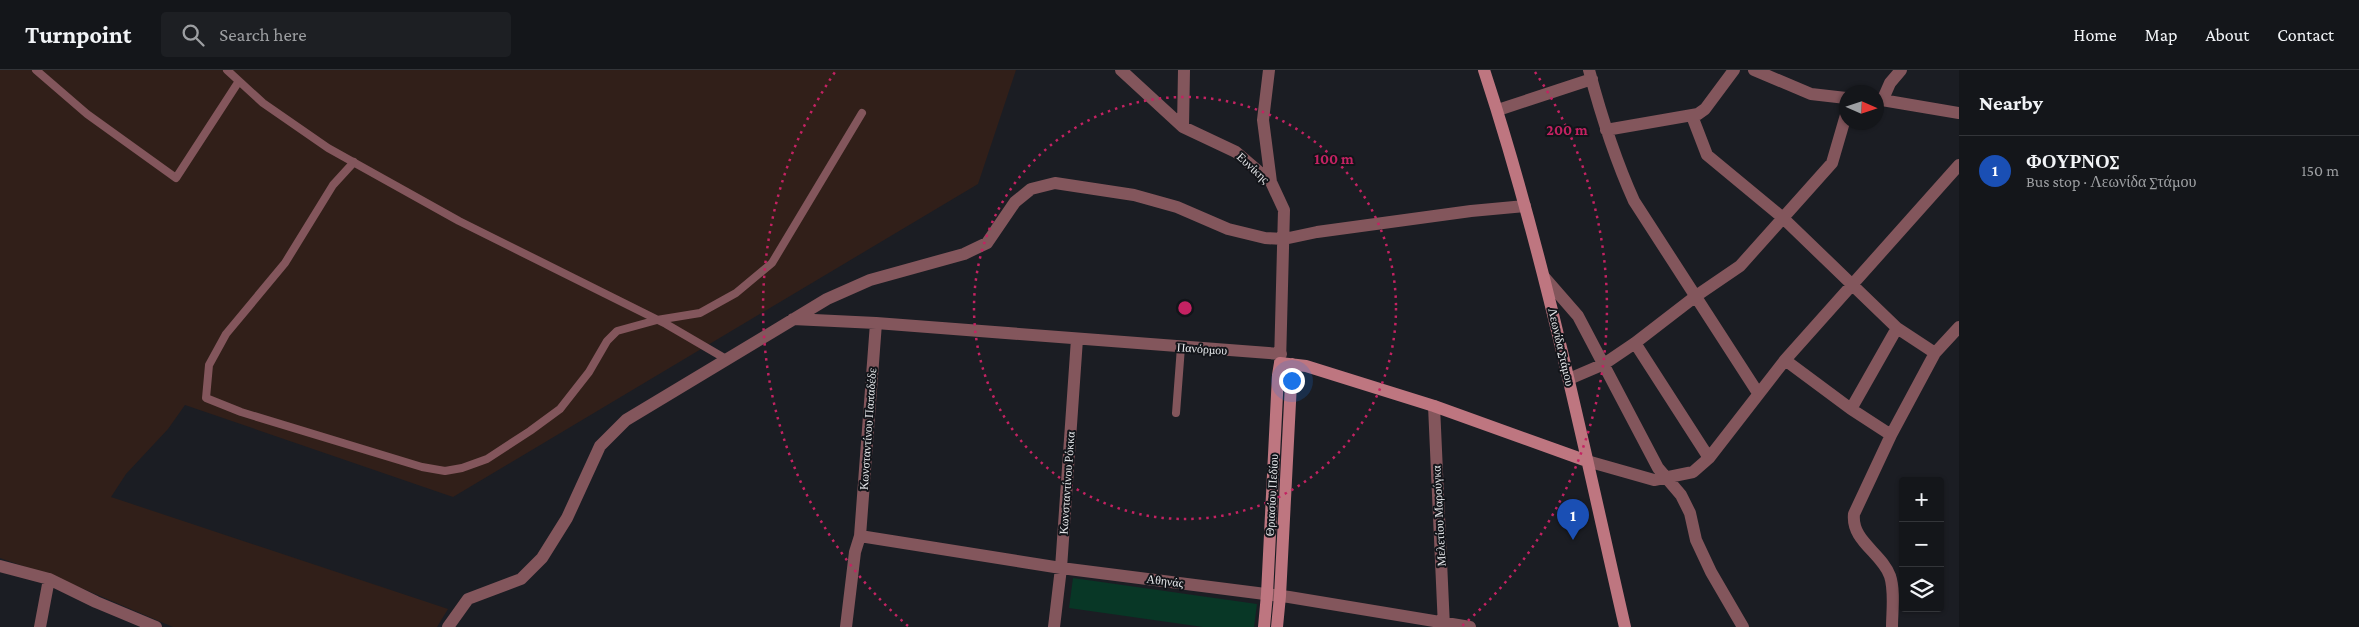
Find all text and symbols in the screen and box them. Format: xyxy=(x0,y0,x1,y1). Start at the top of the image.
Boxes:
search box xyxy=(161,12,511,57)
text: Turnpoint xyxy=(25,21,131,48)
icon: search xyxy=(179,21,207,49)
text: Search here xyxy=(219,24,307,45)
text: Home xyxy=(2074,25,2117,45)
text: Map xyxy=(2145,25,2177,45)
text: About xyxy=(2205,25,2249,45)
text: Contact xyxy=(2277,25,2334,45)
north arrow xyxy=(1839,85,1884,130)
text: Nearby xyxy=(1979,91,2043,115)
text: 200 m xyxy=(1546,122,1588,138)
street label: Ευνίκης xyxy=(1234,150,1272,187)
text: 100 m xyxy=(1314,151,1354,167)
text: ΦΟΥΡΝΟΣ xyxy=(2026,151,2119,172)
text: 1 xyxy=(1992,162,1998,179)
text: 150 m xyxy=(2301,162,2339,179)
text: Bus stop · Λεωνίδα Στάμου xyxy=(2026,173,2196,190)
centre of rings xyxy=(1176,299,1194,317)
street label: Λεωνίδα Στάμου xyxy=(1545,307,1577,387)
street label: Πανόρμου xyxy=(1176,340,1228,358)
street label: Κωνσταντίνου Παπαδέδε xyxy=(857,368,879,490)
your location xyxy=(1279,368,1305,394)
street label: Κωνσταντίνου Ρόκκα xyxy=(1056,430,1078,535)
street label: Θριασίου Πεδίου xyxy=(1263,453,1281,537)
street label: Μελετίου Μαρούγκα xyxy=(1429,464,1449,567)
map controls xyxy=(1899,477,1944,612)
button: + xyxy=(1899,477,1944,522)
pin: 1 xyxy=(1557,499,1589,540)
button: − xyxy=(1899,522,1944,567)
button: layers xyxy=(1899,567,1944,612)
street label: Αθηνάς xyxy=(1146,572,1185,590)

